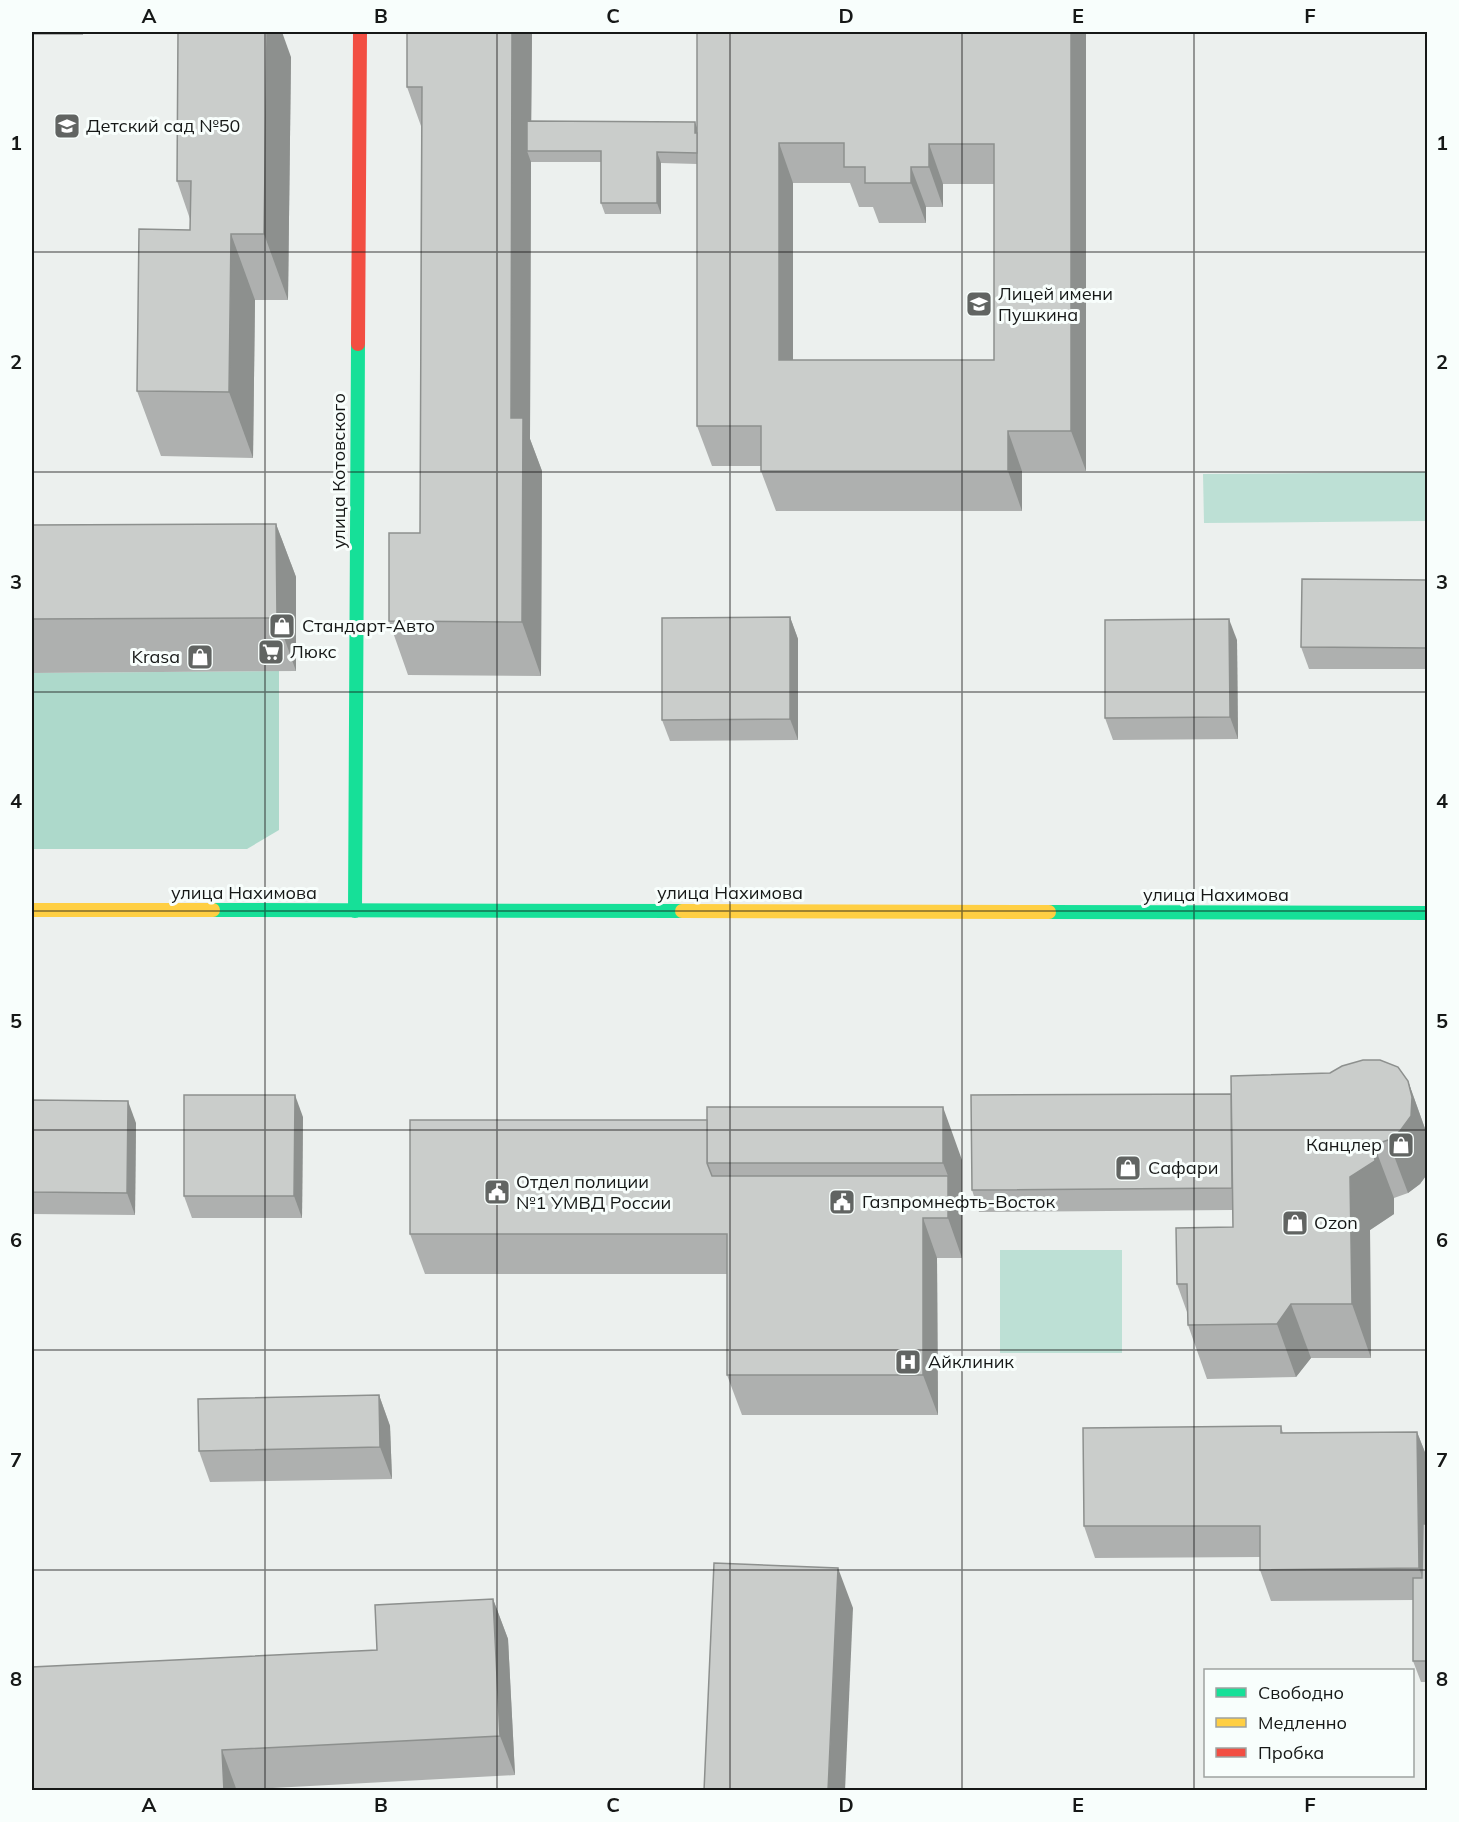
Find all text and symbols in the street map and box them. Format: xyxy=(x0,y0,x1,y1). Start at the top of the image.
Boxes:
text: A xyxy=(142,3,157,28)
text: B xyxy=(374,3,388,28)
text: C xyxy=(606,3,620,28)
text: D xyxy=(838,3,854,28)
text: E xyxy=(1072,3,1084,28)
text: F xyxy=(1304,3,1316,28)
school or university icon: Детский сад №50 xyxy=(52,111,82,141)
place label: Детский сад №50 xyxy=(86,114,240,137)
text: 1 xyxy=(10,130,22,155)
text: 1 xyxy=(1436,130,1448,155)
place label: Лицей имени Пушкина xyxy=(998,282,1113,326)
school or university icon: Лицей имени Пушкина xyxy=(964,289,994,319)
text: 2 xyxy=(10,349,22,374)
text: 2 xyxy=(1436,349,1448,374)
street label: улица Котовского xyxy=(327,393,350,549)
text: 3 xyxy=(10,569,22,594)
text: 3 xyxy=(1436,569,1448,594)
shop icon: Стандарт-Авто xyxy=(267,611,297,641)
place label: Стандарт-Авто xyxy=(302,614,435,637)
supermarket icon: Люкс xyxy=(256,637,286,667)
place label: Люкс xyxy=(290,640,337,663)
shop icon: Krasa xyxy=(185,642,215,672)
place label: Krasa xyxy=(132,645,180,668)
text: 4 xyxy=(10,788,22,813)
text: 4 xyxy=(1436,788,1448,813)
street label: улица Нахимова xyxy=(171,881,317,904)
street label: улица Нахимова xyxy=(657,881,803,904)
street label: улица Нахимова xyxy=(1143,883,1289,906)
text: 5 xyxy=(10,1008,22,1033)
text: 5 xyxy=(1436,1008,1448,1033)
shop icon: Канцлер xyxy=(1386,1130,1416,1160)
place label: Канцлер xyxy=(1306,1133,1382,1156)
shop icon: Сафари xyxy=(1113,1153,1143,1183)
place label: Сафари xyxy=(1148,1156,1219,1179)
place label: Отдел полиции №1 УМВД России xyxy=(516,1170,671,1214)
public building icon: Отдел полиции №1 УМВД России xyxy=(482,1177,512,1207)
public building icon: Газпромнефть-Восток xyxy=(827,1187,857,1217)
place label: Газпромнефть-Восток xyxy=(862,1190,1056,1213)
shop icon: Ozon xyxy=(1280,1208,1310,1238)
place label: Ozon xyxy=(1314,1211,1358,1234)
text: 6 xyxy=(10,1227,22,1252)
text: 6 xyxy=(1436,1227,1448,1252)
hospital icon: Айклиник xyxy=(893,1347,923,1377)
place label: Айклиник xyxy=(928,1350,1014,1373)
text: 7 xyxy=(10,1447,22,1472)
text: 7 xyxy=(1436,1447,1448,1472)
text: 8 xyxy=(10,1666,22,1691)
text: 8 xyxy=(1436,1666,1448,1691)
legend xyxy=(1204,1669,1414,1777)
text: Свободно xyxy=(1258,1681,1344,1704)
text: Медленно xyxy=(1258,1711,1347,1734)
text: Пробка xyxy=(1258,1741,1324,1764)
text: A xyxy=(142,1792,157,1817)
text: B xyxy=(374,1792,388,1817)
text: C xyxy=(606,1792,620,1817)
text: D xyxy=(838,1792,854,1817)
text: E xyxy=(1072,1792,1084,1817)
text: F xyxy=(1304,1792,1316,1817)

